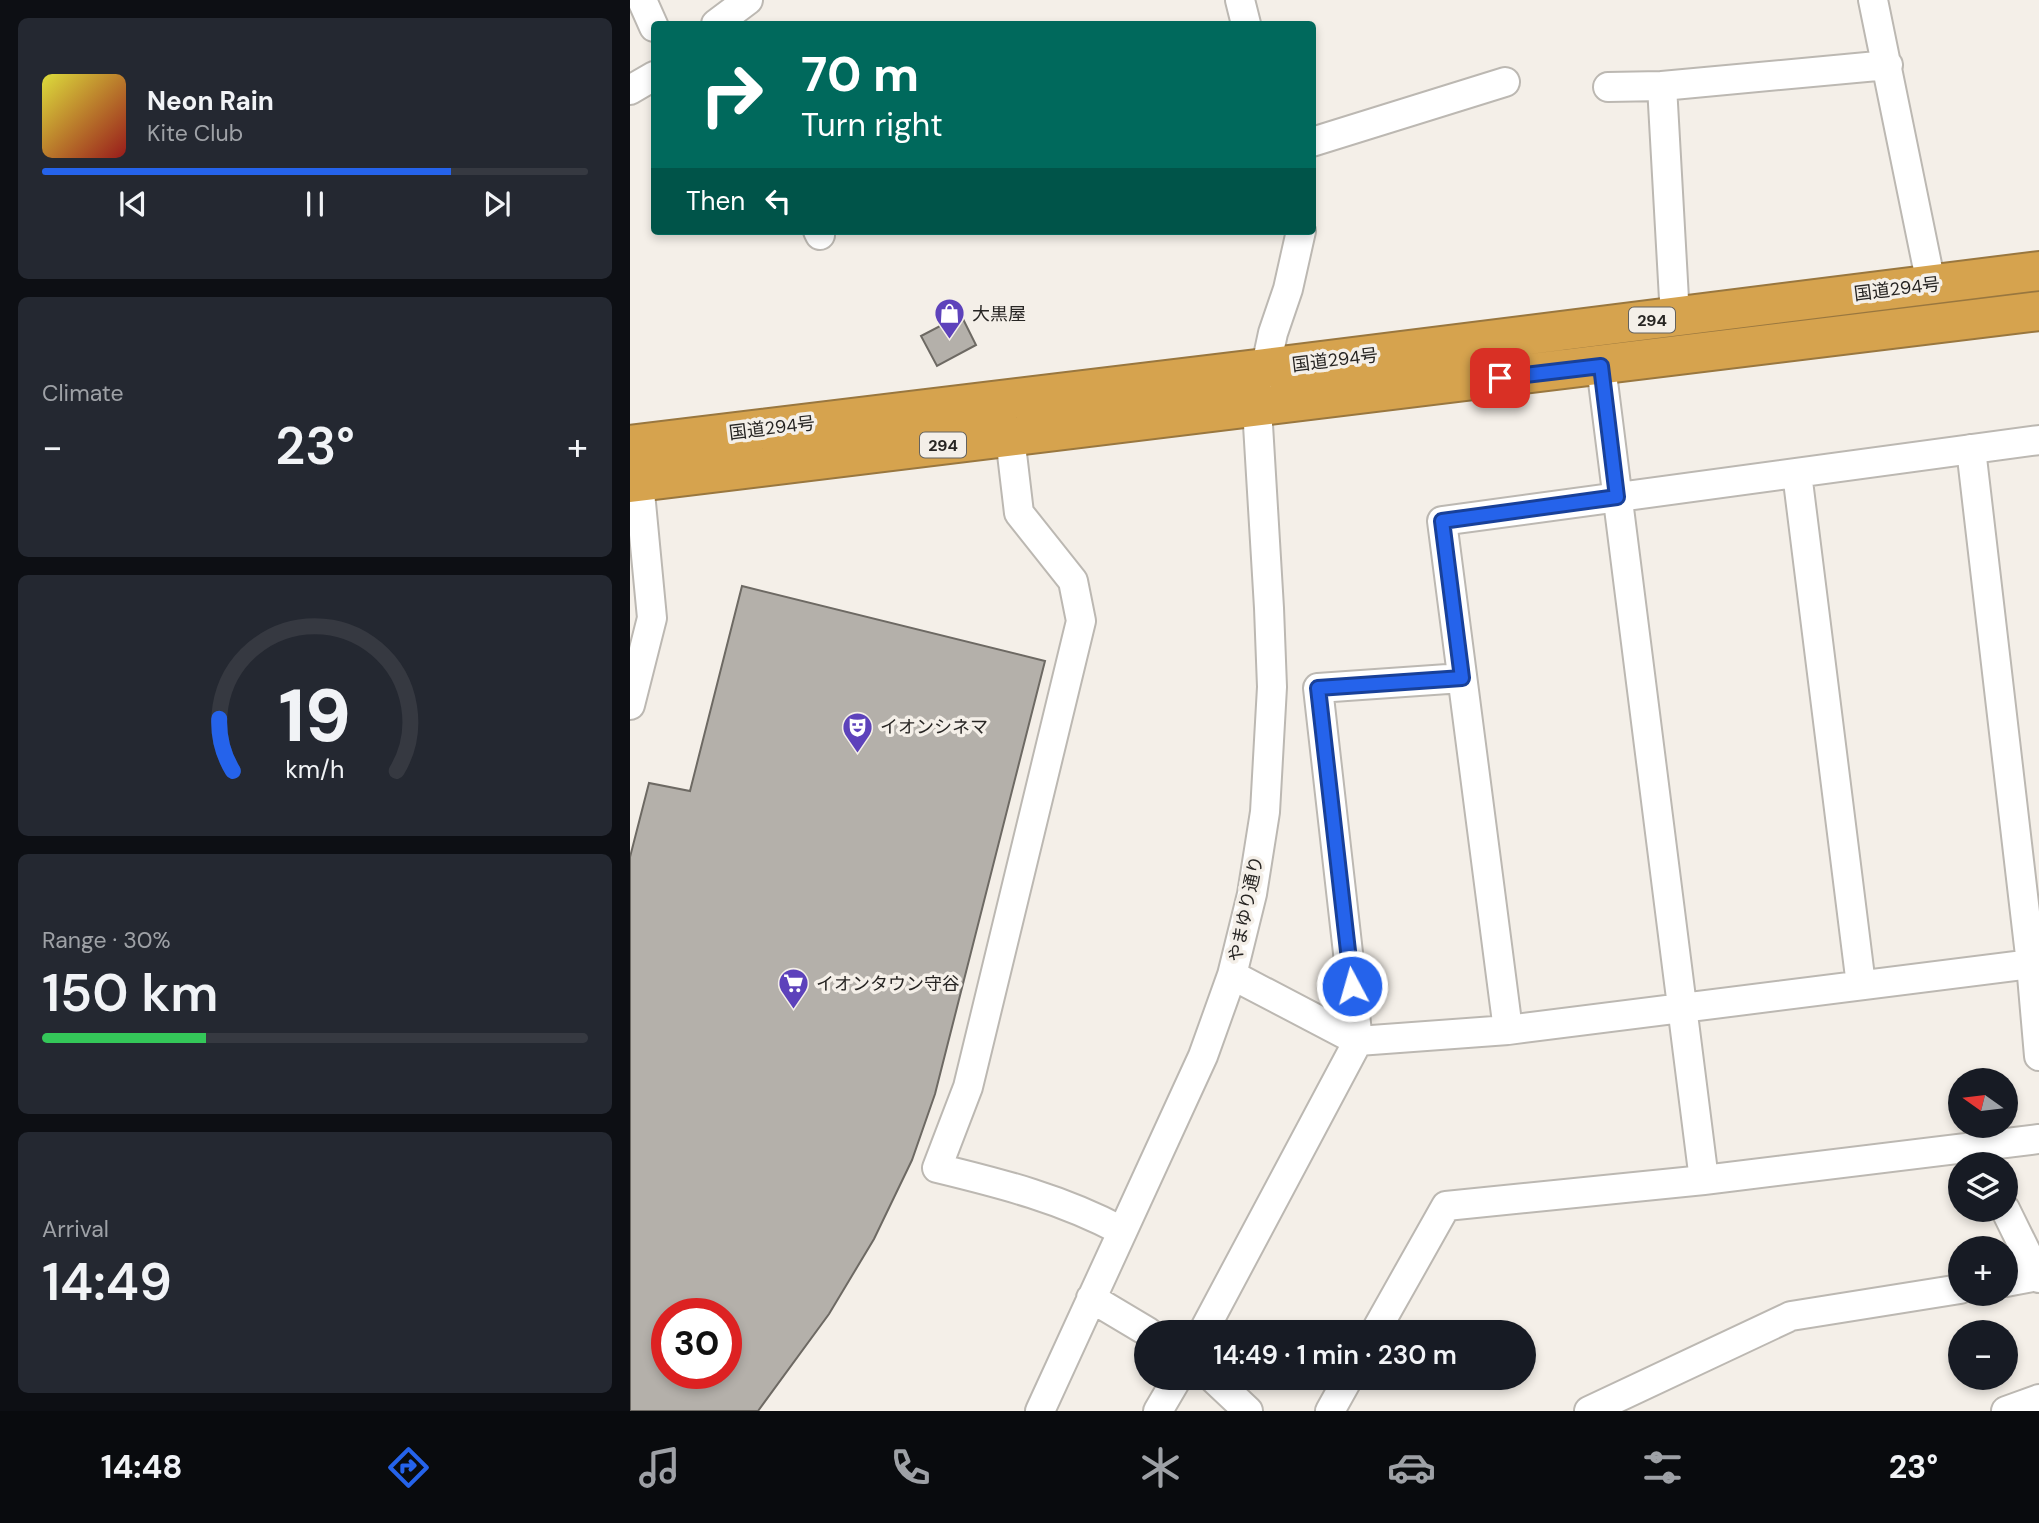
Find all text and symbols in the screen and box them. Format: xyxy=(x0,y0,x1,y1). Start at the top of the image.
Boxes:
text: 70 m xyxy=(801,42,919,106)
icon: right xyxy=(686,49,777,140)
text: Neon Rain xyxy=(147,84,274,118)
text: Turn right xyxy=(801,104,943,146)
text: Kite Club xyxy=(147,118,243,148)
icon: left xyxy=(759,182,797,220)
text: Then xyxy=(686,184,745,218)
icon: previous xyxy=(114,185,152,223)
icon: pause xyxy=(296,185,334,223)
icon: next xyxy=(478,185,516,223)
street label: 国道294号 xyxy=(1853,272,1941,306)
shop icon: 大黒屋 xyxy=(932,297,966,341)
place label: 大黒屋 xyxy=(972,302,1026,326)
road number: 294 xyxy=(1629,308,1675,332)
street label: 国道294号 xyxy=(1291,343,1379,377)
pin xyxy=(1470,348,1530,408)
icon: arrive xyxy=(1481,359,1519,397)
text: Climate xyxy=(42,378,124,408)
street label: 国道294号 xyxy=(728,411,816,445)
text: 23° xyxy=(275,412,355,480)
text: − xyxy=(42,422,63,472)
text: + xyxy=(567,422,588,472)
road number: 294 xyxy=(920,432,966,458)
text: 19 xyxy=(279,670,351,765)
theatre icon: イオンシネマ xyxy=(840,710,874,754)
place label: イオンシネマ xyxy=(880,715,988,739)
text: km/h xyxy=(285,753,345,786)
street label: やまゆり通り xyxy=(1223,854,1269,964)
text: Range · 30% xyxy=(42,925,171,955)
position arrow xyxy=(1315,949,1389,1023)
text: 150 km xyxy=(42,959,218,1027)
supermarket icon: イオンタウン守谷 xyxy=(776,967,810,1011)
place label: イオンタウン守谷 xyxy=(816,972,960,996)
north arrow xyxy=(1948,1068,2018,1138)
map controls xyxy=(1948,1068,2018,1390)
button: layers xyxy=(1948,1152,2018,1222)
text: Arrival xyxy=(42,1214,109,1244)
button: + xyxy=(1948,1236,2018,1306)
text: 14:49 xyxy=(42,1248,172,1316)
speed limit sign: 30 xyxy=(651,1298,742,1389)
button: − xyxy=(1948,1320,2018,1390)
text: 14:49 · 1 min · 230 m xyxy=(1213,1338,1457,1372)
icon: directions xyxy=(384,1443,433,1492)
icon: music xyxy=(635,1443,684,1492)
icon: phone xyxy=(886,1443,935,1492)
icon: climate xyxy=(1136,1443,1185,1492)
icon: car xyxy=(1387,1443,1436,1492)
icon: filters xyxy=(1638,1443,1687,1492)
text: 14:48 xyxy=(101,1446,183,1488)
text: 23° xyxy=(1889,1446,1938,1488)

